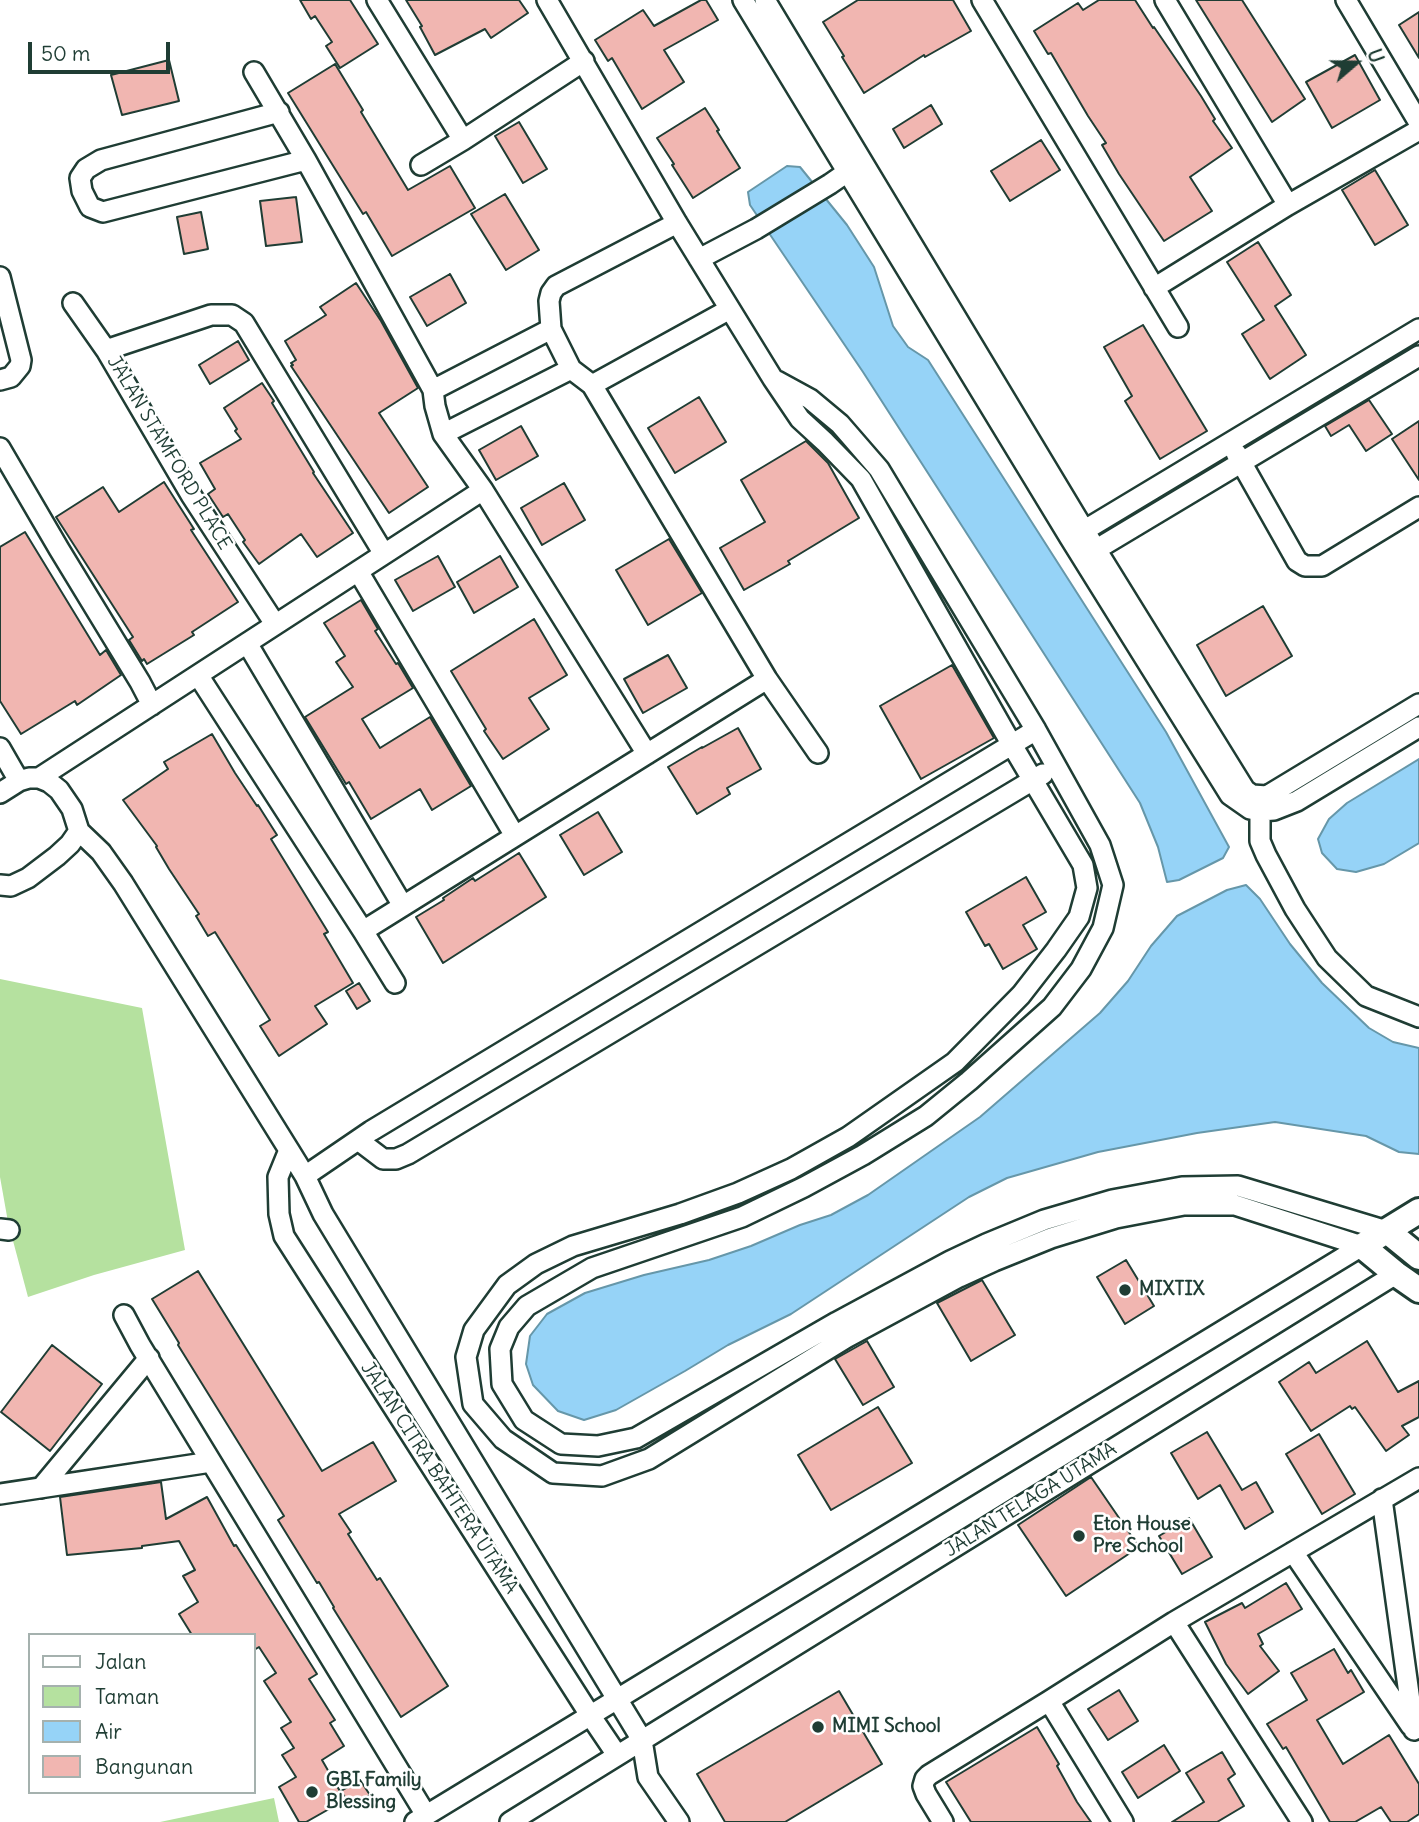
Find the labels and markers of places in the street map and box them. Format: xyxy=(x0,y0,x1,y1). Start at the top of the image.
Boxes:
place label: MIXTIX xyxy=(1139,1279,1205,1301)
marker: MIXTIX xyxy=(1117,1282,1133,1298)
place label: Eton House Pre School xyxy=(1093,1514,1191,1558)
marker: Eton House Pre School xyxy=(1071,1528,1087,1544)
place label: MIMI School xyxy=(832,1716,941,1738)
marker: MIMI School xyxy=(810,1719,826,1735)
place label: GBI Family Blessing xyxy=(326,1770,421,1814)
marker: GBI Family Blessing xyxy=(304,1784,320,1800)

